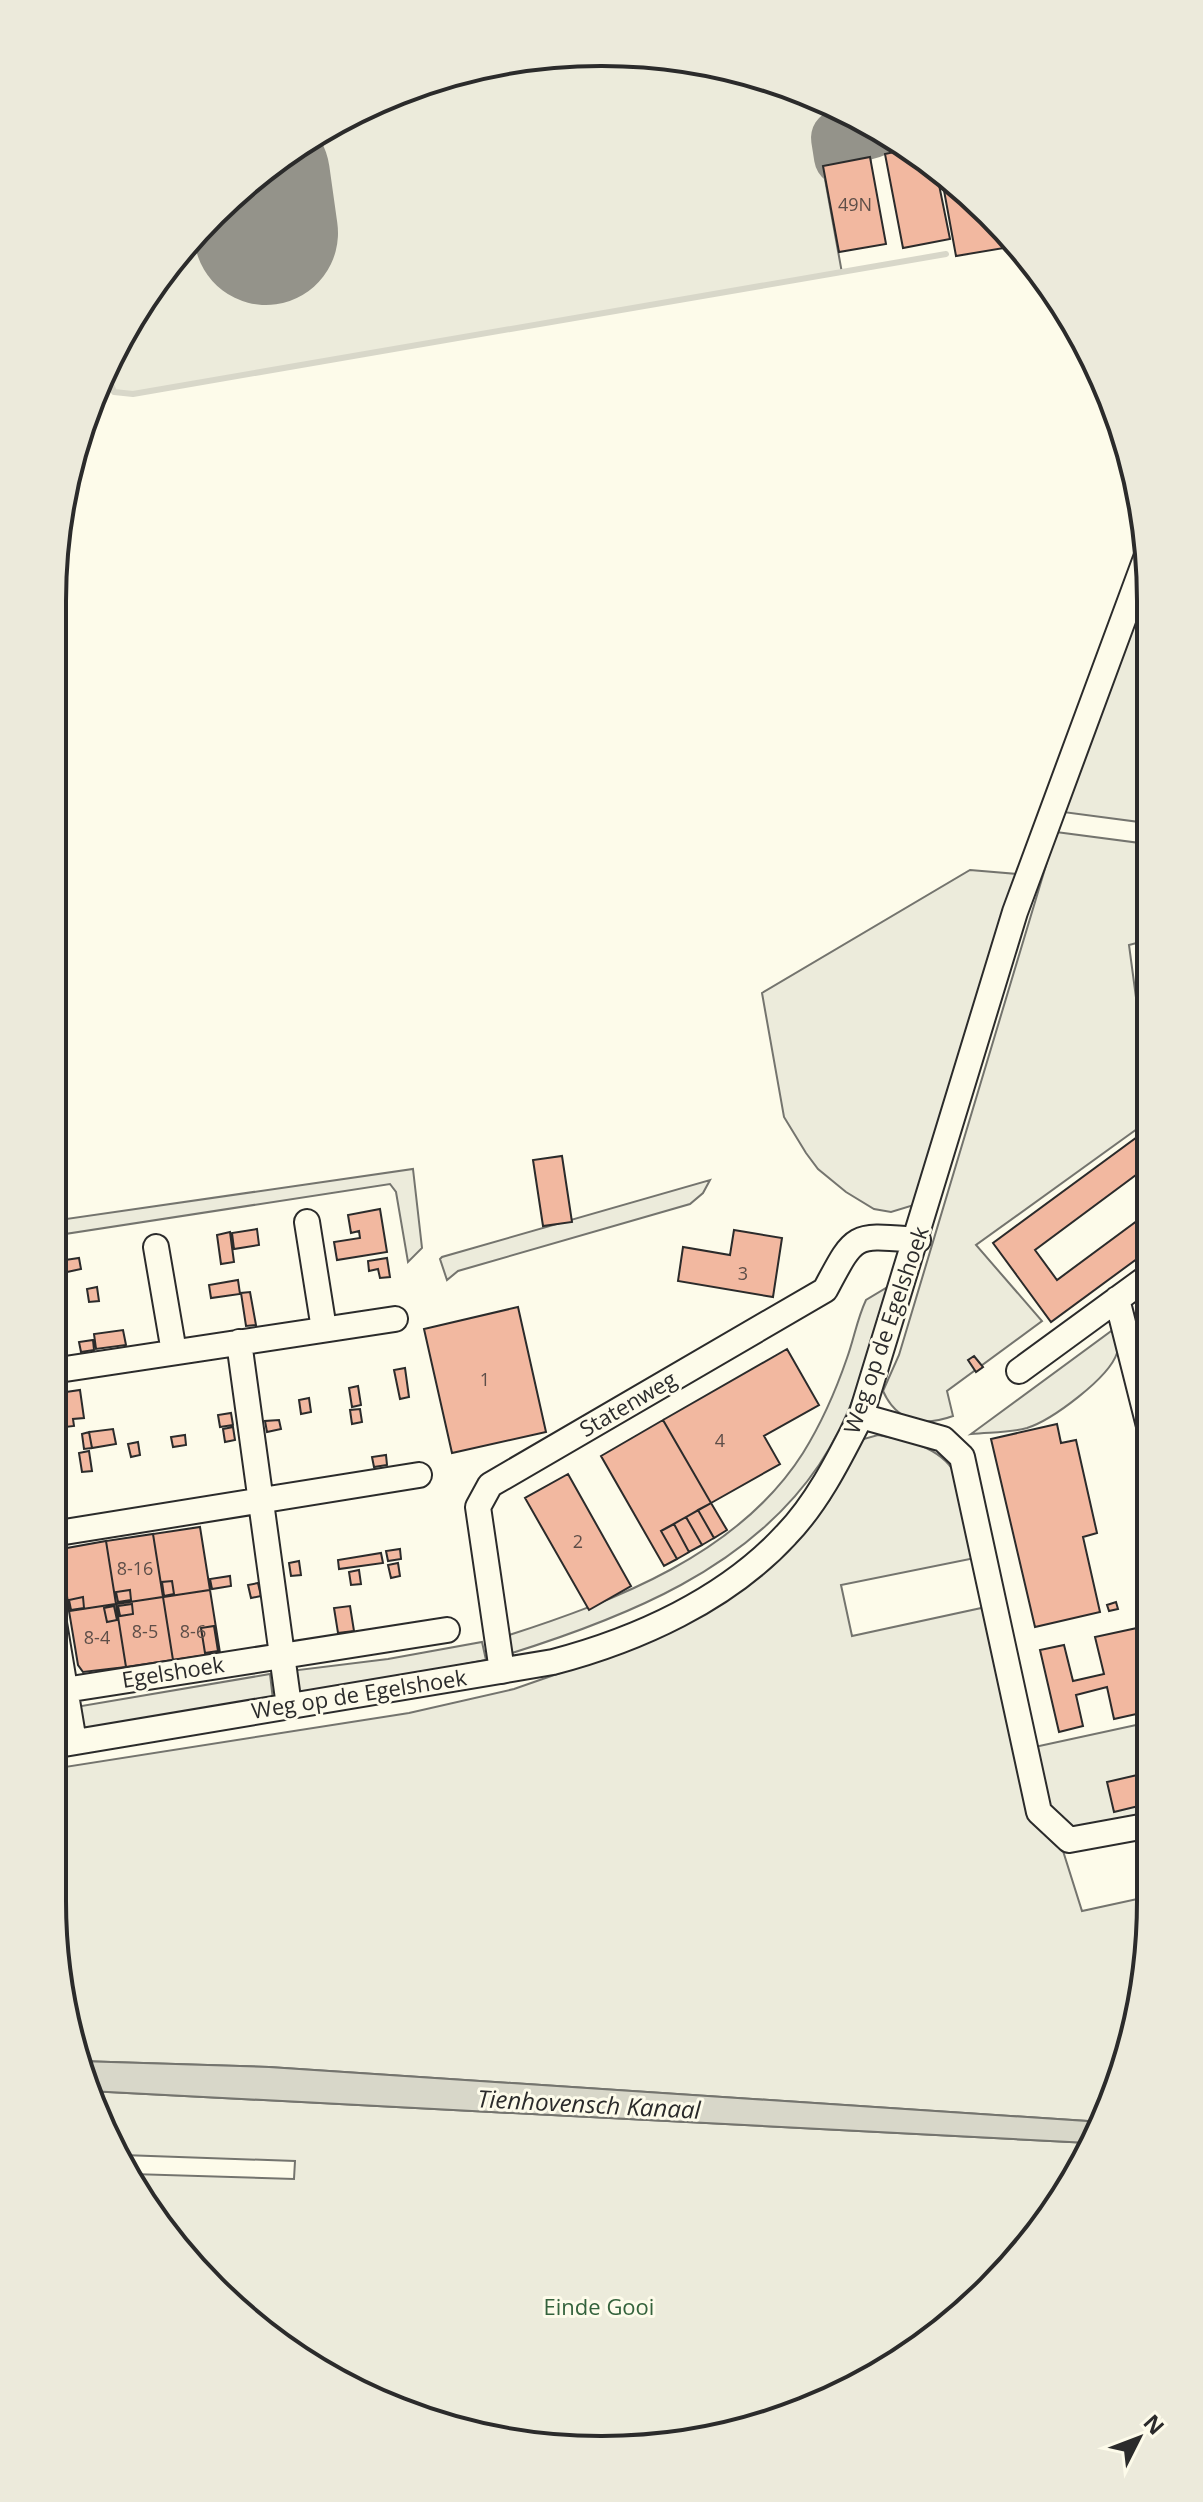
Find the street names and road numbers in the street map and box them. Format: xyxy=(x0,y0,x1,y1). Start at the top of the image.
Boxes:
street label: Weg op de Egelshoek xyxy=(835,1222,935,1437)
street label: Statenweg xyxy=(574,1363,681,1443)
street label: Egelshoek xyxy=(120,1648,227,1694)
street label: Weg op de Egelshoek xyxy=(249,1661,469,1725)

